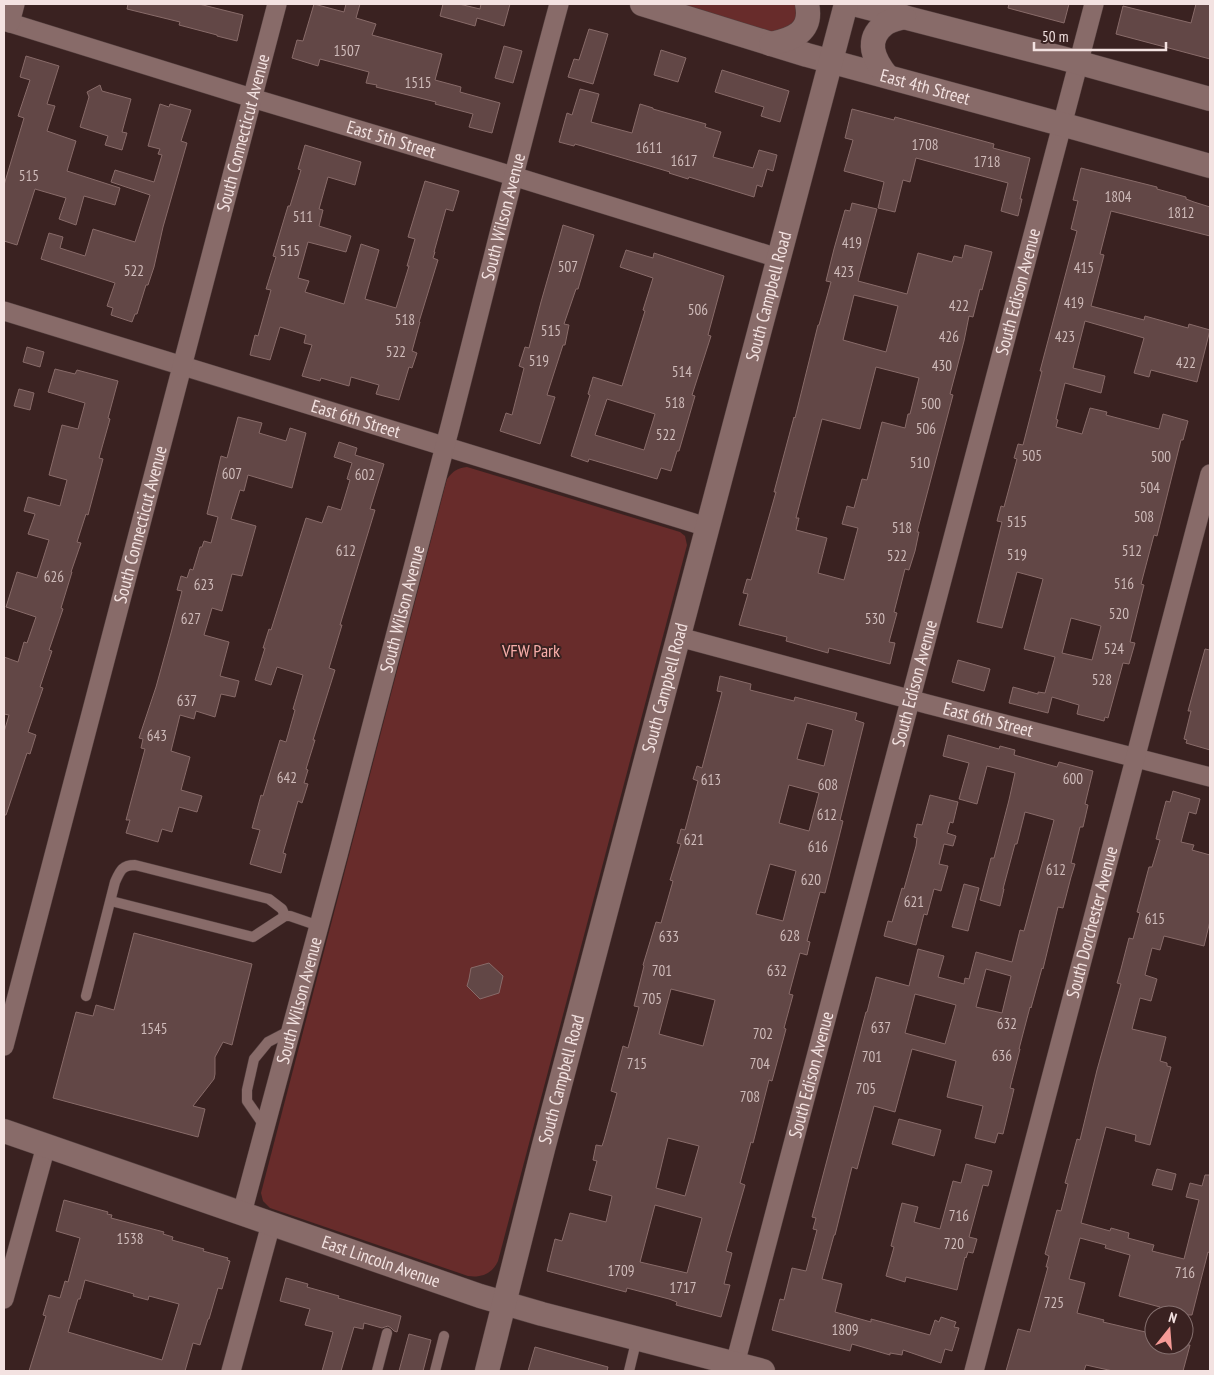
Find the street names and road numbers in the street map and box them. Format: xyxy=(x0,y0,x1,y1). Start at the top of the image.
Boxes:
street label: South Connecticut Avenue xyxy=(211,51,274,214)
street label: East 4th Street xyxy=(878,63,973,110)
street label: East 5th Street xyxy=(344,115,439,163)
street label: South Wilson Avenue xyxy=(476,150,530,283)
street label: South Edison Avenue xyxy=(990,226,1045,357)
street label: South Campbell Road xyxy=(740,229,796,363)
street label: East 6th Street xyxy=(309,394,403,443)
street label: South Connecticut Avenue xyxy=(108,443,172,606)
street label: South Wilson Avenue xyxy=(374,543,430,675)
street label: South Edison Avenue xyxy=(886,617,942,749)
street label: South Campbell Road xyxy=(636,620,693,755)
street label: East 6th Street xyxy=(941,697,1036,742)
street label: South Dorchester Avenue xyxy=(1061,844,1123,1001)
street label: South Wilson Avenue xyxy=(271,934,327,1067)
street label: South Edison Avenue xyxy=(783,1009,839,1141)
street label: South Campbell Road xyxy=(533,1012,589,1146)
street label: East Lincoln Avenue xyxy=(319,1230,444,1292)

